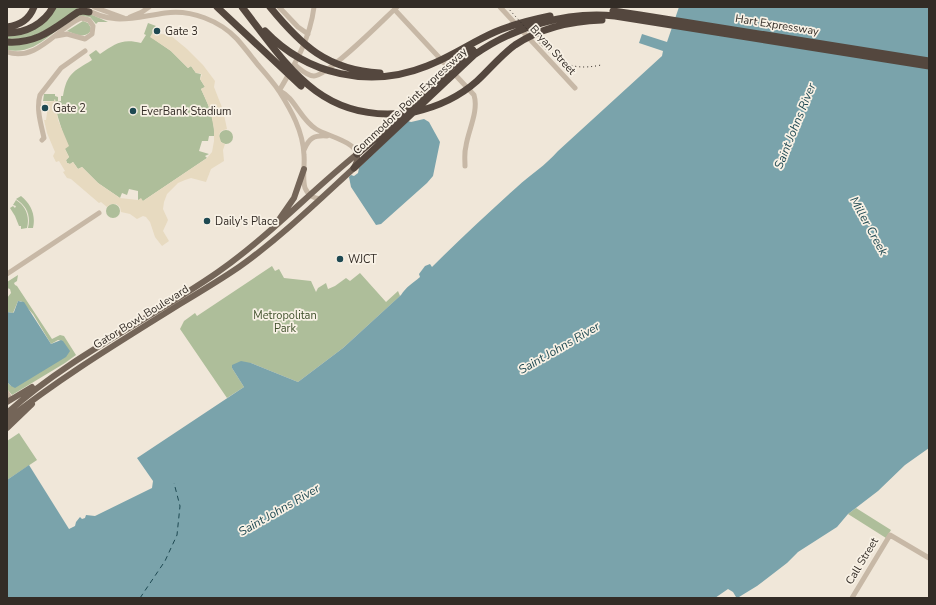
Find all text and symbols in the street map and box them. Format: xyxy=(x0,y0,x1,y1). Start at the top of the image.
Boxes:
street label: Hart Expressway xyxy=(734,11,820,39)
street label: Bryan Street xyxy=(527,22,579,78)
place label: Gate 3 xyxy=(165,24,198,39)
marker: Gate 3 xyxy=(152,26,162,36)
street label: Commodore Point Expressway xyxy=(350,44,471,158)
water label: Saint Johns River xyxy=(770,80,820,171)
place label: Gate 2 xyxy=(53,101,86,116)
marker: Gate 2 xyxy=(40,103,50,113)
place label: EverBank Stadium xyxy=(141,104,232,119)
marker: EverBank Stadium xyxy=(128,106,138,116)
water label: Miller Creek xyxy=(846,194,892,259)
place label: Daily's Place xyxy=(215,214,278,229)
marker: Daily's Place xyxy=(202,216,212,226)
place label: WJCT xyxy=(348,252,377,267)
marker: WJCT xyxy=(335,254,345,264)
street label: Gator Bowl Boulevard xyxy=(91,282,191,352)
park label: Metropolitan Park xyxy=(253,308,317,336)
water label: Saint Johns River xyxy=(515,318,603,378)
water label: Saint Johns River xyxy=(235,480,323,540)
street label: Call Street xyxy=(842,535,882,587)

